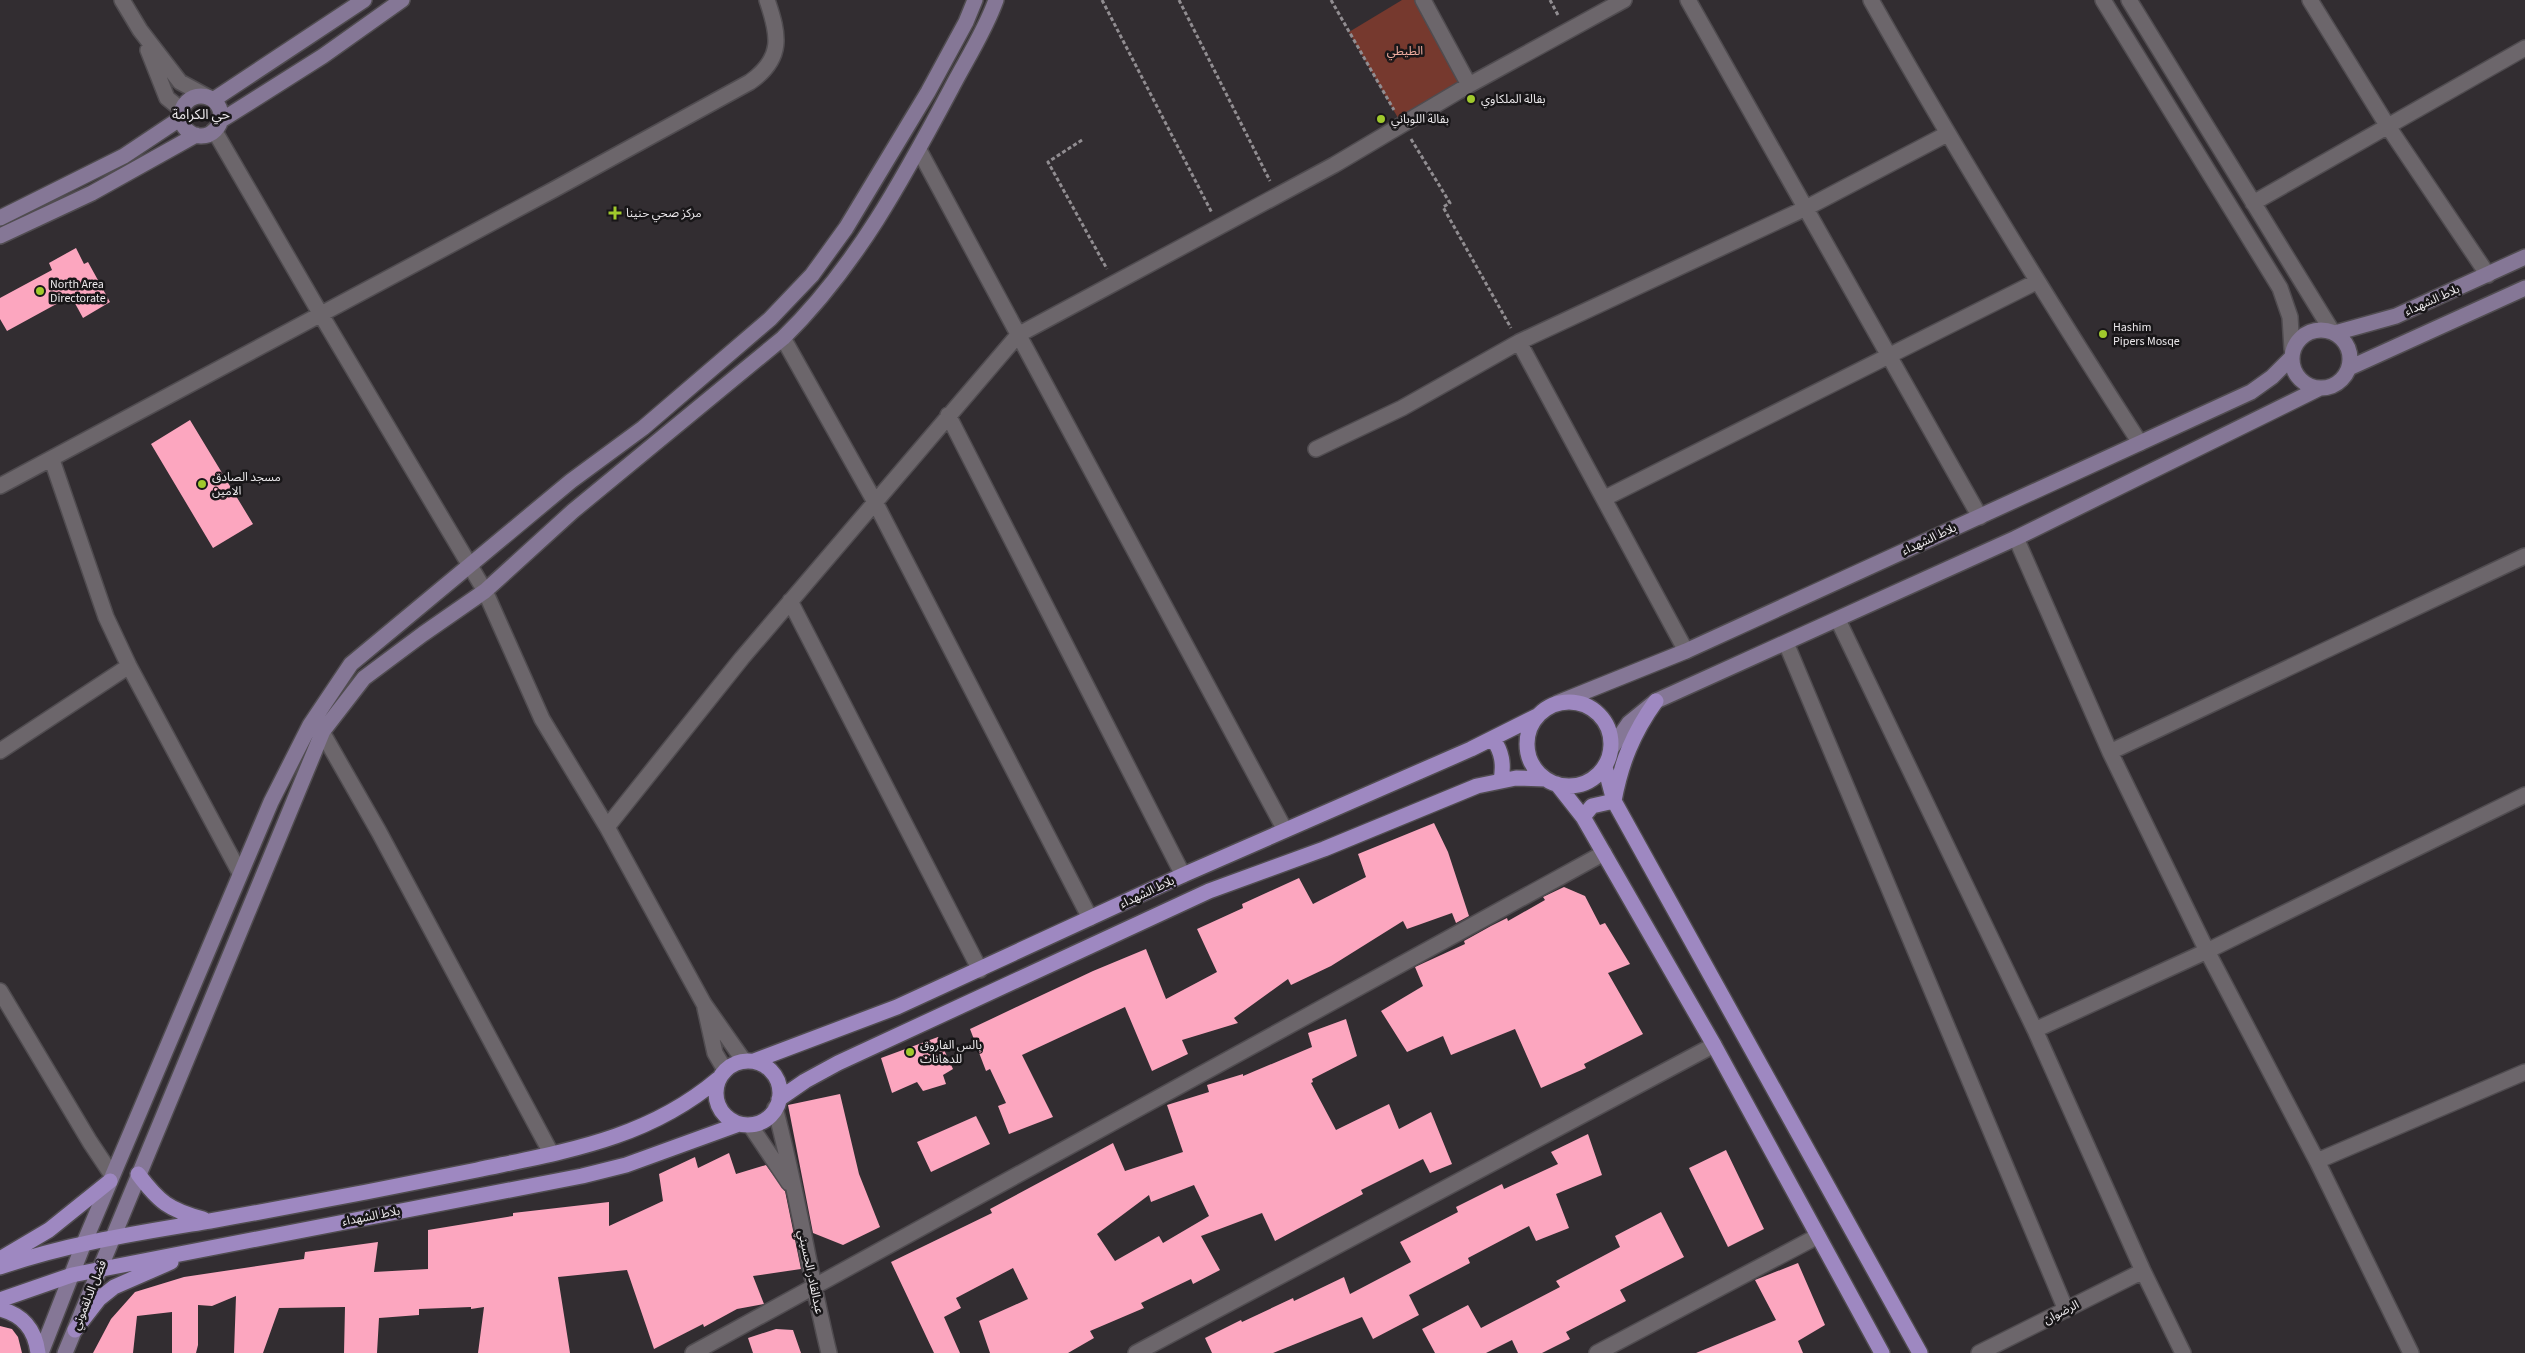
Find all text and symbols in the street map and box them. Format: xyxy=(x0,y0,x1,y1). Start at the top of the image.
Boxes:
park label: الطيطي xyxy=(1387,43,1423,61)
place label: بقالة الملكاوي xyxy=(1481,91,1546,109)
marker: بقالة الملكاوي xyxy=(1465,93,1477,105)
district label: حي الكرامة xyxy=(172,105,230,125)
place label: بقالة اللوباني xyxy=(1391,111,1449,129)
marker: بقالة اللوباني xyxy=(1375,113,1387,125)
place label: مركز صحي حنينا xyxy=(626,205,702,223)
marker: مركز صحي حنينا xyxy=(608,206,622,220)
place label: North Area Directorate xyxy=(50,276,106,307)
street label: بلاط الشهداء xyxy=(2402,281,2462,320)
marker: North Area Directorate xyxy=(34,285,46,297)
place label: Hashim Pipers Mosqe xyxy=(2113,319,2180,350)
marker: Hashim Pipers Mosqe xyxy=(2097,328,2109,340)
place label: مسجد الصادق الامين xyxy=(212,469,281,500)
marker: مسجد الصادق الامين xyxy=(196,478,208,490)
street label: بلاط الشهداء xyxy=(1899,519,1959,560)
street label: بلاط الشهداء xyxy=(1117,872,1177,913)
place label: بالس الفاروق للدهانات xyxy=(920,1037,982,1068)
marker: بالس الفاروق للدهانات xyxy=(904,1046,916,1058)
street label: بلاط الشهداء xyxy=(341,1203,402,1230)
street label: عبدالقادر الحسيني xyxy=(793,1228,828,1316)
street label: فضل الدلقموني xyxy=(68,1258,112,1333)
street label: الرضوان xyxy=(2040,1296,2082,1329)

